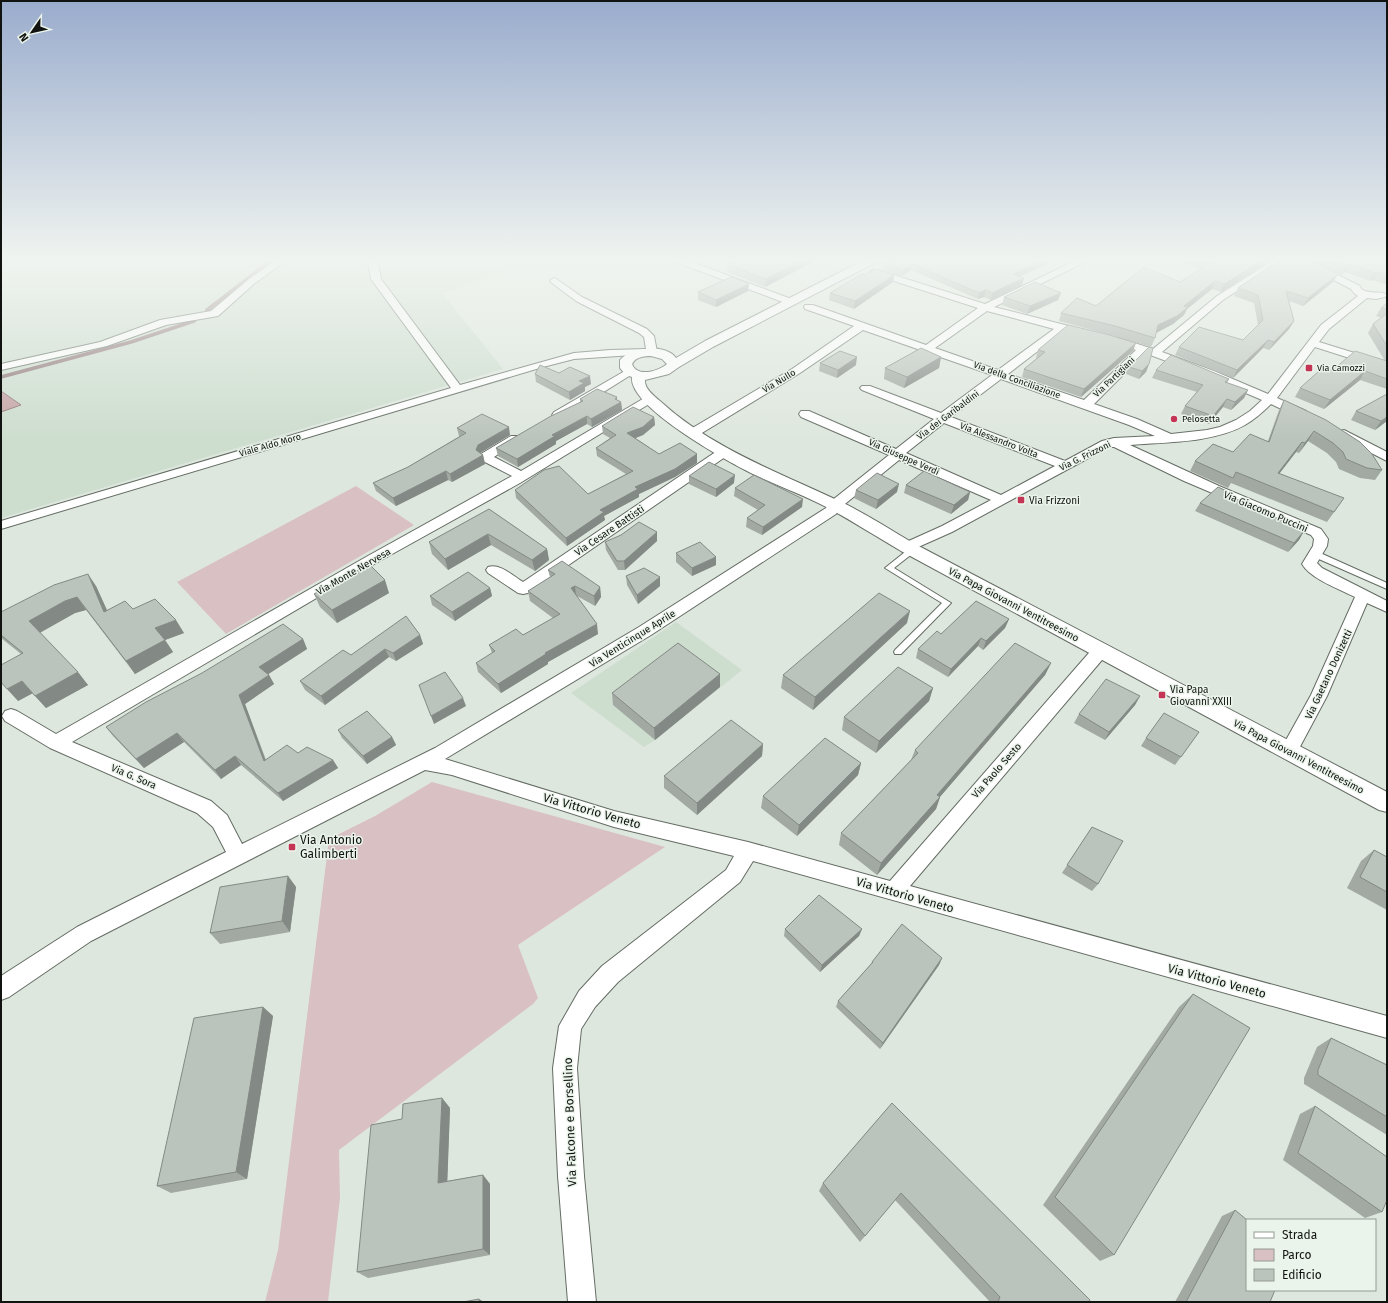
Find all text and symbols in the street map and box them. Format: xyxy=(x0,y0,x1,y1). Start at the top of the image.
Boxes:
north arrow xyxy=(12,12,52,52)
text: N xyxy=(17,31,32,44)
street label: Via Partigiani xyxy=(1091,355,1137,399)
street label: Via della Conciliazione xyxy=(972,360,1062,400)
marker: Via Camozzi xyxy=(1304,363,1314,373)
place label: Via Camozzi xyxy=(1317,363,1365,373)
street label: Via Nullo xyxy=(761,367,797,395)
street label: Via dei Garibaldini xyxy=(915,388,981,442)
marker: Pelosetta xyxy=(1169,414,1179,424)
place label: Pelosetta xyxy=(1182,414,1220,424)
street label: Via Alessandro Volta xyxy=(959,420,1040,460)
street label: Viale Aldo Moro xyxy=(238,431,302,459)
street label: Via Giuseppe Verdi xyxy=(867,437,941,477)
street label: Via G. Frizzoni xyxy=(1058,439,1112,473)
street label: Via Giacomo Puccini xyxy=(1221,489,1310,535)
marker: Via Frizzoni xyxy=(1016,495,1026,505)
place label: Via Frizzoni xyxy=(1029,495,1080,507)
street label: Via Cesare Battisti xyxy=(572,503,647,559)
street label: Via Monte Nervesa xyxy=(314,546,393,598)
street label: Via Papa Giovanni Ventitreesimo xyxy=(946,565,1081,645)
street label: Via Venticinque Aprile xyxy=(587,607,678,670)
street label: Via Gaetano Donizetti xyxy=(1303,627,1355,721)
place label: Via Papa Giovanni XXIII xyxy=(1170,684,1232,708)
marker: Via Papa Giovanni XXIII xyxy=(1157,690,1167,700)
street label: Via Papa Giovanni Ventitreesimo xyxy=(1231,717,1366,797)
street label: Via Paolo Sesto xyxy=(970,740,1024,801)
street label: Via G. Sora xyxy=(109,762,158,792)
street label: Via Vittorio Veneto xyxy=(541,790,643,832)
place label: Via Antonio Galimberti xyxy=(300,833,362,861)
marker: Via Antonio Galimberti xyxy=(287,842,297,852)
street label: Via Vittorio Veneto xyxy=(854,874,956,916)
street label: Via Vittorio Veneto xyxy=(1166,961,1268,1001)
street label: Via Falcone e Borsellino xyxy=(561,1057,579,1187)
legend xyxy=(1246,1219,1376,1291)
text: Strada xyxy=(1282,1228,1317,1242)
text: Parco xyxy=(1282,1248,1312,1262)
text: Edificio xyxy=(1282,1268,1322,1282)

